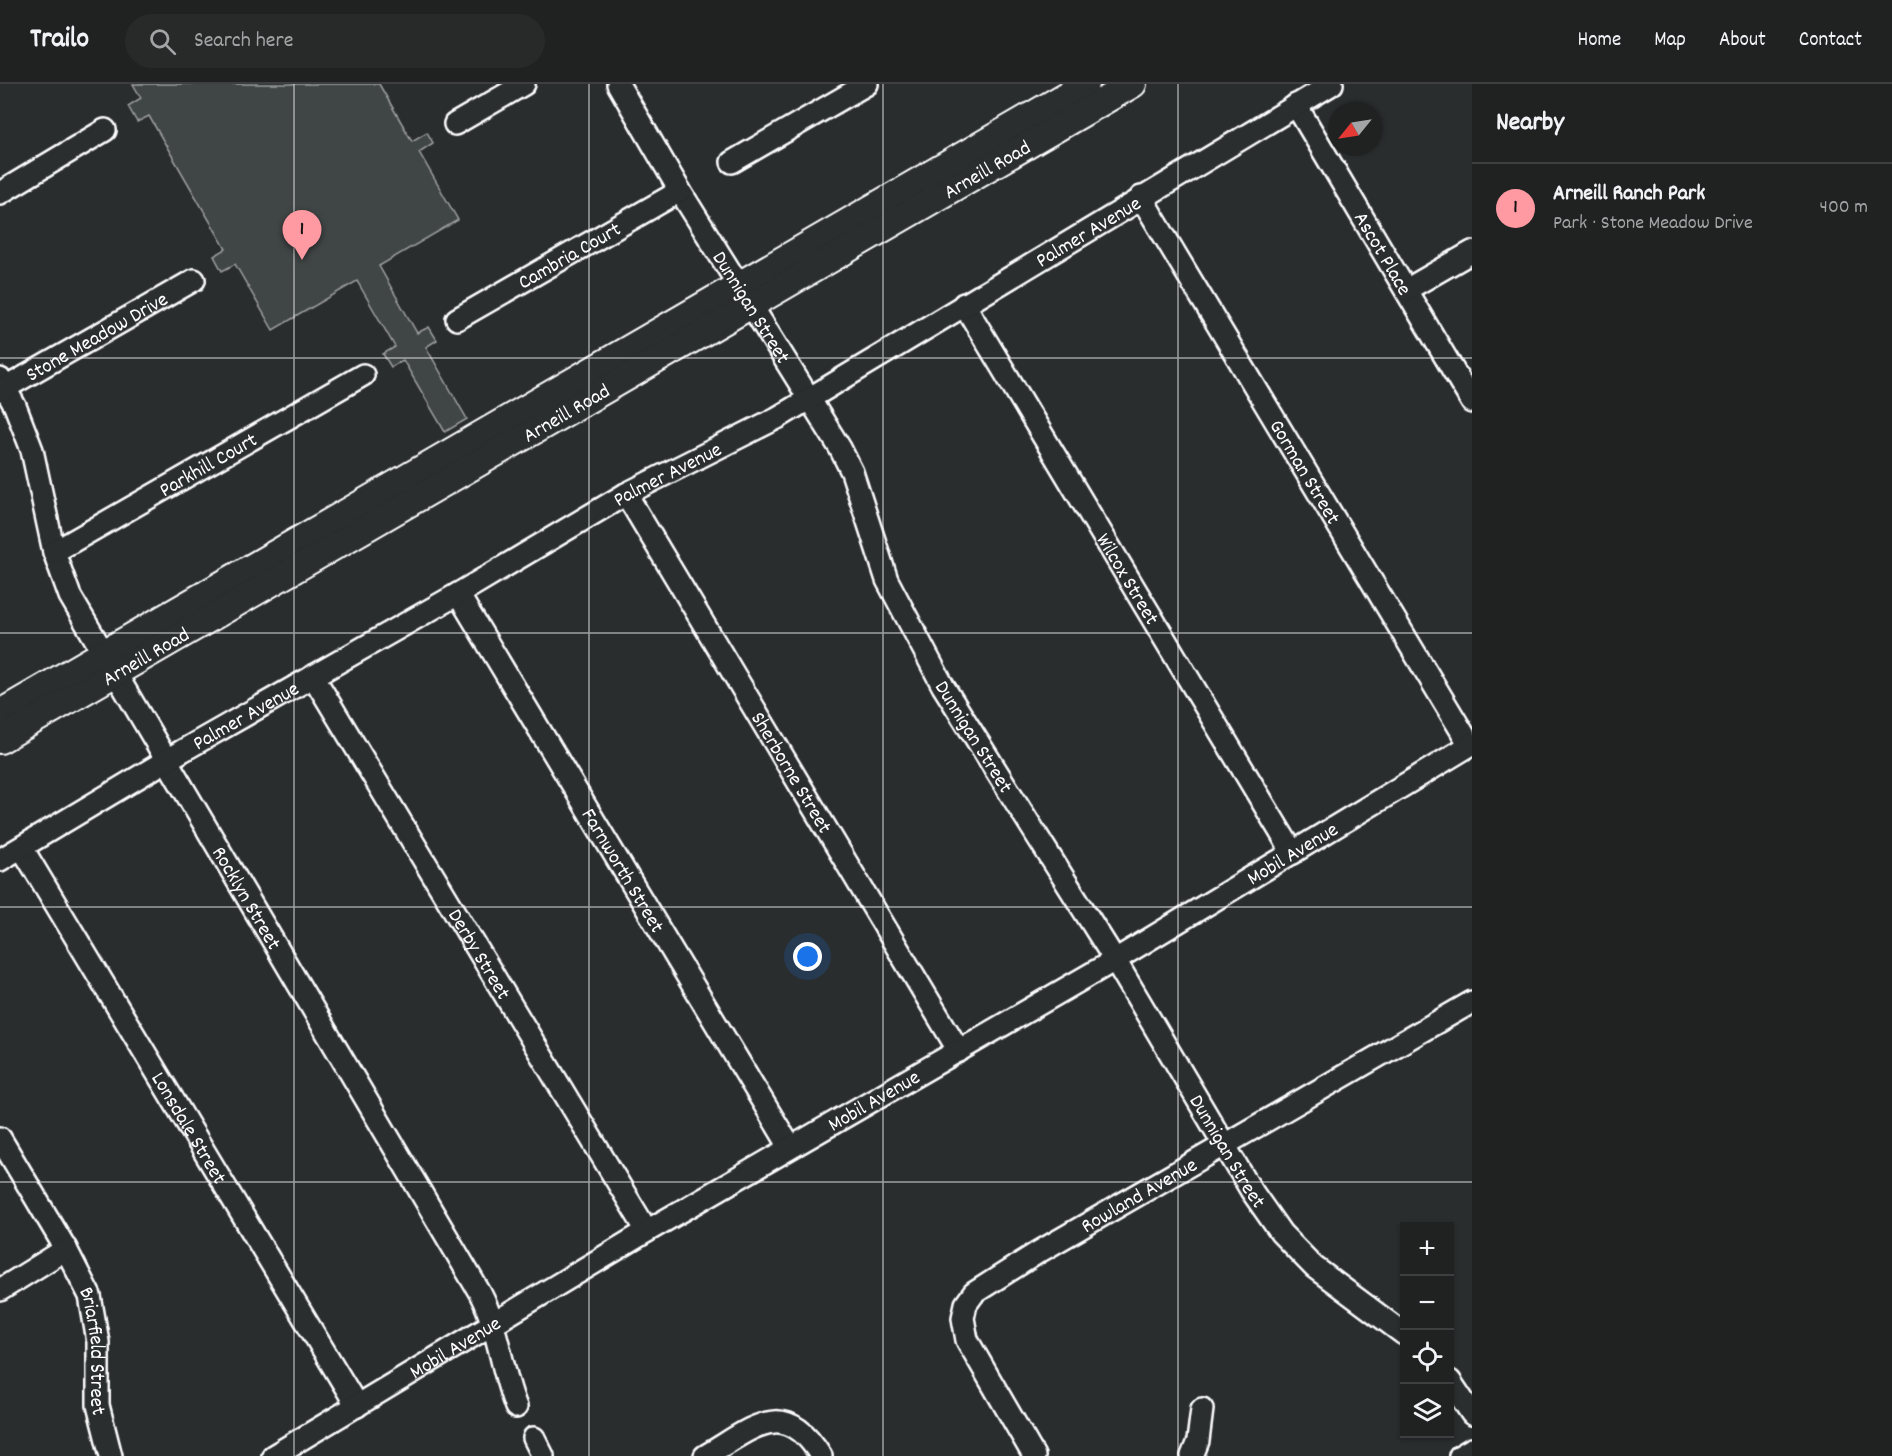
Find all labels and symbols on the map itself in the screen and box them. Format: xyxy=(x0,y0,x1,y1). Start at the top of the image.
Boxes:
north arrow xyxy=(1328,102,1382,156)
street label: Arneill Road xyxy=(939,134,1037,208)
street label: Palmer Avenue xyxy=(1031,190,1148,277)
street label: Ascot Place xyxy=(1345,207,1418,302)
pin: 1 xyxy=(282,210,322,260)
street label: Cambria Court xyxy=(513,216,628,299)
street label: Dunnigan Street xyxy=(703,246,796,371)
street label: Stone Meadow Drive xyxy=(21,286,175,391)
street label: Arneill Road xyxy=(518,378,617,452)
street label: Gorman Street xyxy=(1260,415,1346,531)
street label: Parkhill Court xyxy=(155,427,264,507)
street label: Palmer Avenue xyxy=(608,436,728,516)
street label: Wilcox Street xyxy=(1087,528,1165,632)
street label: Arneill Road xyxy=(98,621,196,695)
street label: Palmer Avenue xyxy=(188,675,306,760)
street label: Dunnigan Street xyxy=(925,676,1019,800)
street label: Sherborne Street xyxy=(742,707,838,840)
street label: Farnworth Street xyxy=(572,804,670,940)
street label: Mobil Avenue xyxy=(1242,816,1345,895)
street label: Rocklyn Street xyxy=(202,842,287,957)
street label: Derby Street xyxy=(439,904,517,1007)
your location xyxy=(793,942,822,971)
street label: Mobil Avenue xyxy=(823,1064,926,1141)
street label: Lonsdale Street xyxy=(142,1067,233,1191)
street label: Dunnigan Street xyxy=(1180,1090,1272,1216)
street label: Rowland Avenue xyxy=(1076,1152,1204,1242)
street label: Briarfield Street xyxy=(70,1282,112,1419)
street label: Mobil Avenue xyxy=(405,1310,508,1388)

